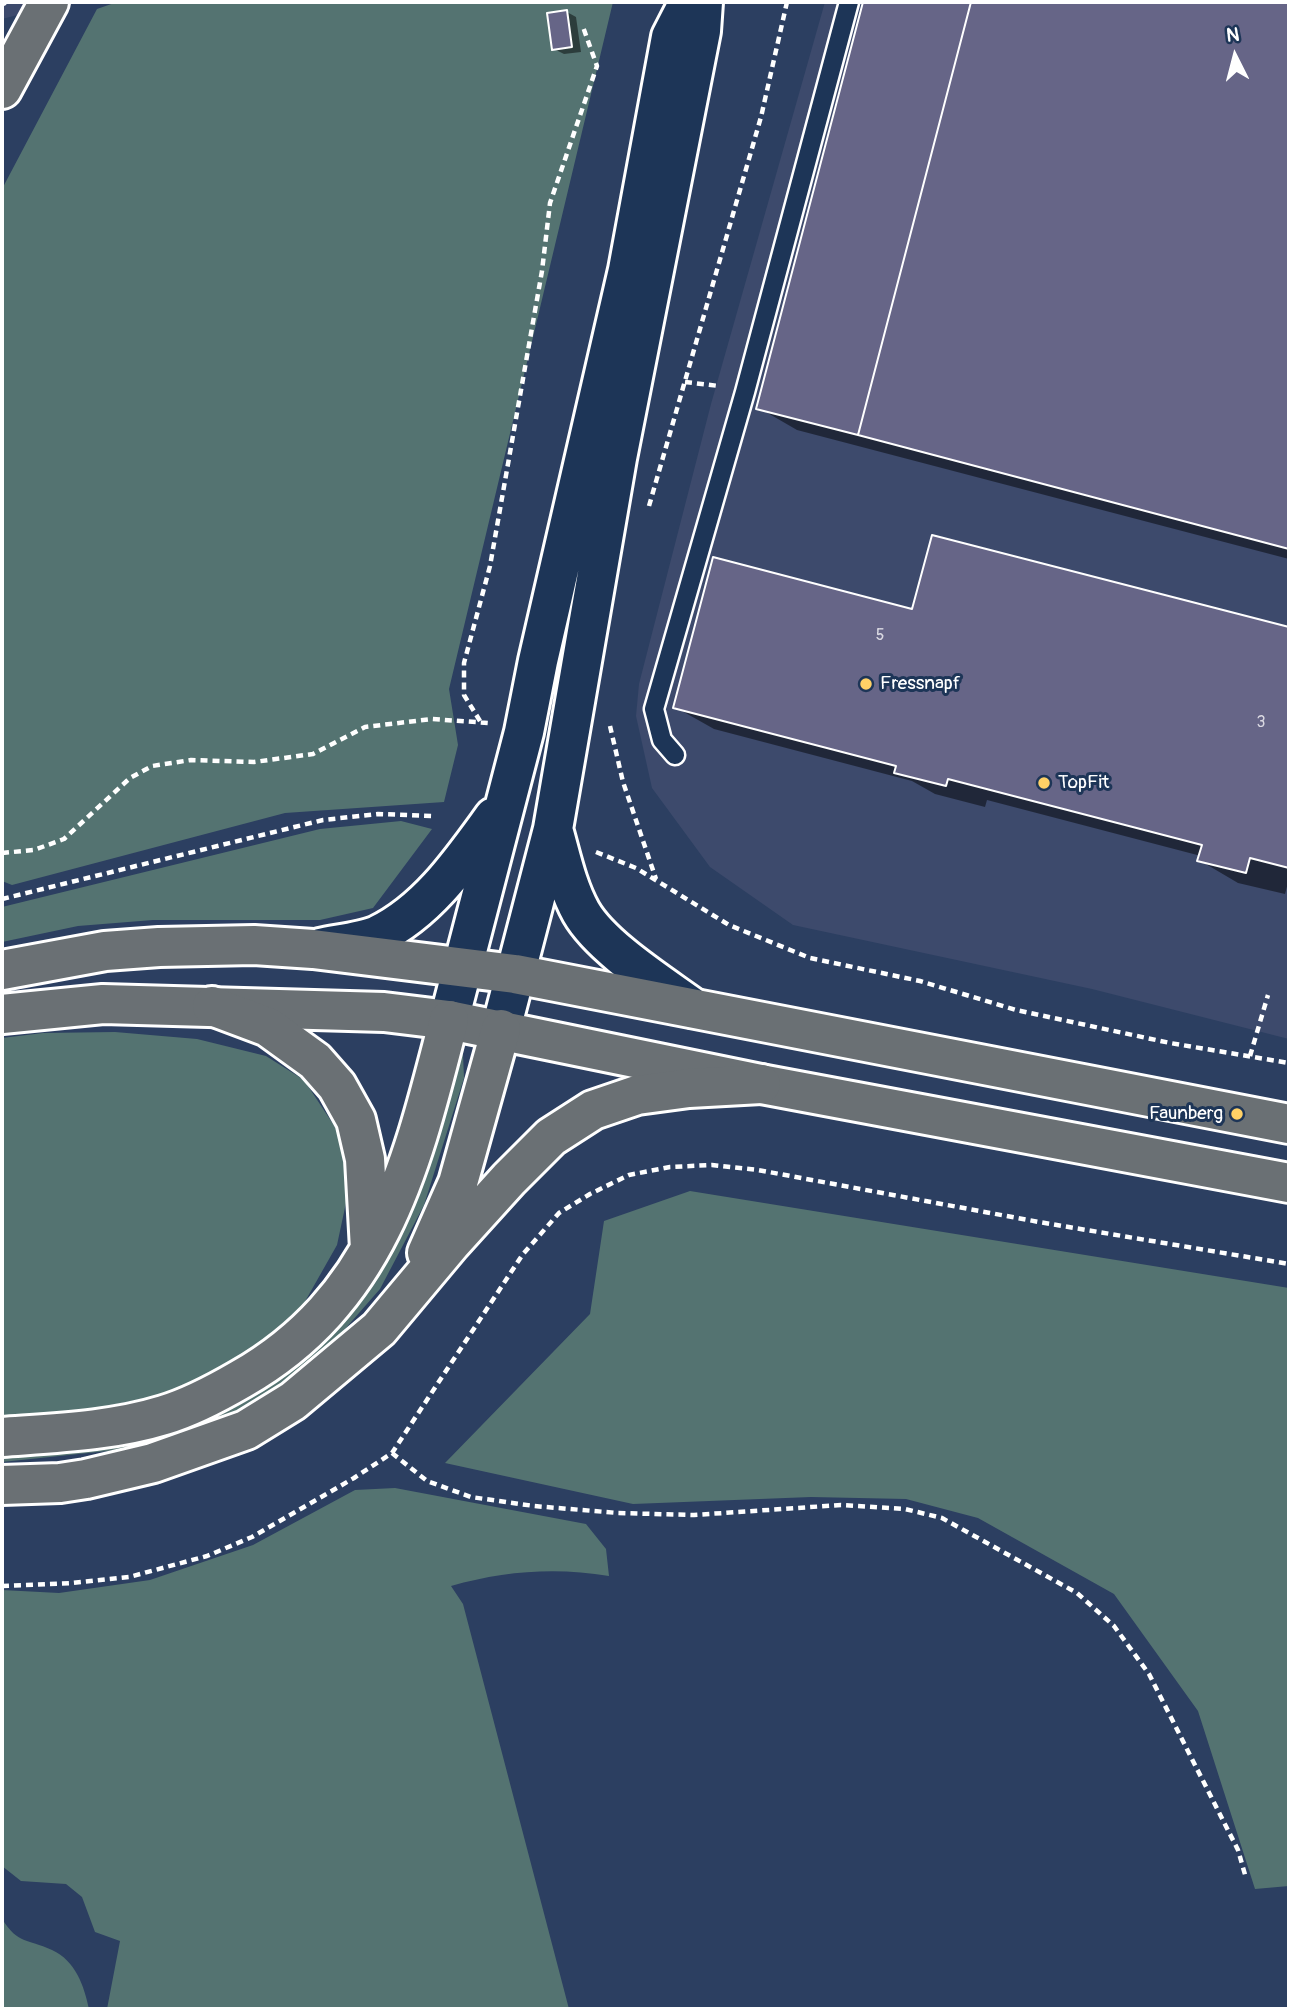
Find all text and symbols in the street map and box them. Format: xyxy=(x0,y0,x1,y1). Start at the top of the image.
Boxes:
north arrow xyxy=(1200,21,1270,91)
text: N xyxy=(1225,23,1240,48)
house number: 5 xyxy=(876,626,884,646)
place label: Fressnapf xyxy=(880,673,960,695)
marker: Fressnapf xyxy=(858,676,874,692)
house number: 3 xyxy=(1257,713,1265,733)
place label: TopFit xyxy=(1058,772,1110,794)
marker: TopFit xyxy=(1036,775,1052,791)
place label: Faunberg xyxy=(1149,1103,1223,1125)
marker: Faunberg xyxy=(1229,1106,1245,1122)

